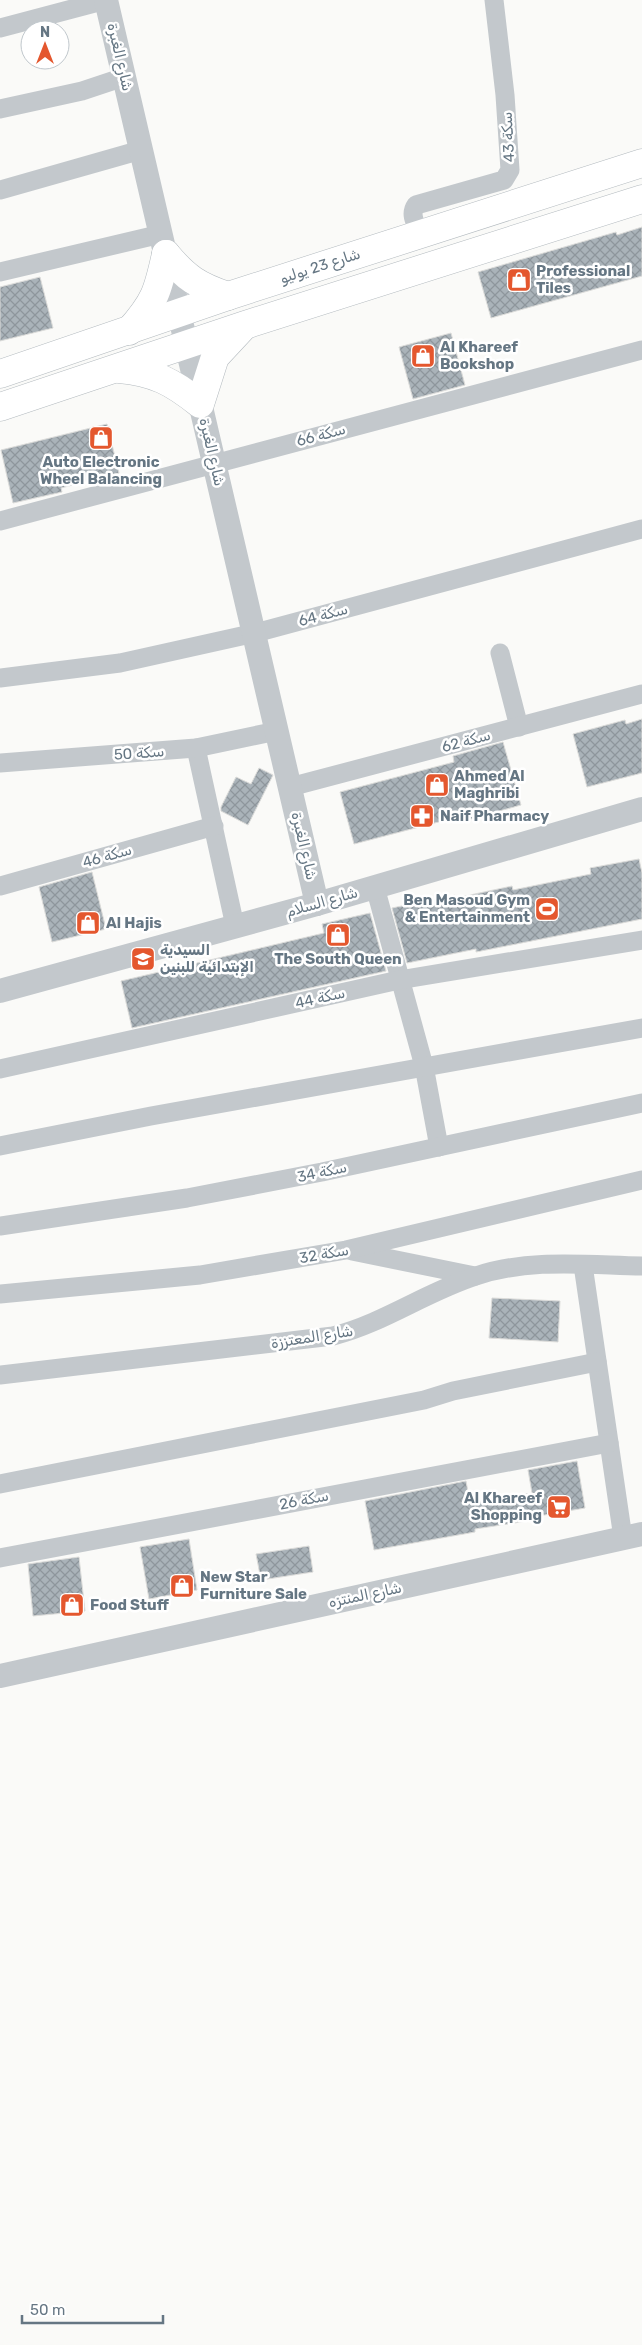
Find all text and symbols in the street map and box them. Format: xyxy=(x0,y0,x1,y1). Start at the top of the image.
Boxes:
north arrow xyxy=(20,20,70,70)
street label: شارع الغبرة xyxy=(101,21,137,93)
text: N xyxy=(40,24,50,41)
street label: سكة 43 xyxy=(498,111,518,163)
street label: شارع 23 يوليو xyxy=(278,245,363,289)
place label: Professional Tiles xyxy=(536,262,630,297)
shop icon: Professional Tiles xyxy=(506,267,532,293)
place label: Al Khareef Bookshop xyxy=(440,338,518,373)
shop icon: Al Khareef Bookshop xyxy=(410,343,436,369)
street label: شارع الغبرة xyxy=(193,416,229,488)
street label: سكة 66 xyxy=(294,420,348,450)
shop icon: Auto Electronic Wheel Balancing xyxy=(88,425,114,451)
place label: Auto Electronic Wheel Balancing xyxy=(40,453,162,488)
street label: سكة 64 xyxy=(296,600,350,630)
street label: سكة 62 xyxy=(440,726,492,756)
street label: سكة 50 xyxy=(113,742,165,764)
place label: Ahmed Al Maghribi xyxy=(454,767,524,802)
shop icon: Ahmed Al Maghribi xyxy=(424,772,450,798)
pharmacy icon: Naif Pharmacy xyxy=(409,803,435,829)
place label: Naif Pharmacy xyxy=(440,807,549,825)
street label: شارع الغبرة xyxy=(285,810,321,882)
street label: سكة 46 xyxy=(80,840,134,872)
street label: شارع السلام xyxy=(284,883,360,923)
place label: Ben Masoud Gym & Entertainment xyxy=(403,891,530,926)
sports icon: Ben Masoud Gym & Entertainment xyxy=(534,896,560,922)
shop icon: Al Hajis xyxy=(75,910,101,936)
place label: Al Hajis xyxy=(106,914,162,932)
shop icon: The South Queen xyxy=(325,922,351,948)
place label: السيدية الإبتدائية للبنين xyxy=(160,941,254,977)
school or university icon: السيدية الإبتدائية للبنين xyxy=(130,946,156,972)
place label: The South Queen xyxy=(274,950,402,968)
street label: سكة 44 xyxy=(293,984,347,1012)
street label: سكة 34 xyxy=(295,1158,349,1186)
street label: سكة 32 xyxy=(298,1241,350,1267)
street label: شارع المعتززة xyxy=(270,1322,355,1354)
street label: سكة 26 xyxy=(278,1486,330,1514)
place label: Al Khareef Shopping xyxy=(464,1489,542,1524)
supermarket icon: Al Khareef Shopping xyxy=(546,1494,572,1520)
place label: New Star Furniture Sale xyxy=(200,1568,307,1603)
shop icon: New Star Furniture Sale xyxy=(169,1573,195,1599)
street label: شارع المنتزه xyxy=(327,1578,404,1613)
shop icon: Food Stuff xyxy=(59,1592,85,1618)
place label: Food Stuff xyxy=(90,1596,170,1614)
scale bar xyxy=(22,2292,164,2324)
text: 50 m xyxy=(30,2301,65,2319)

